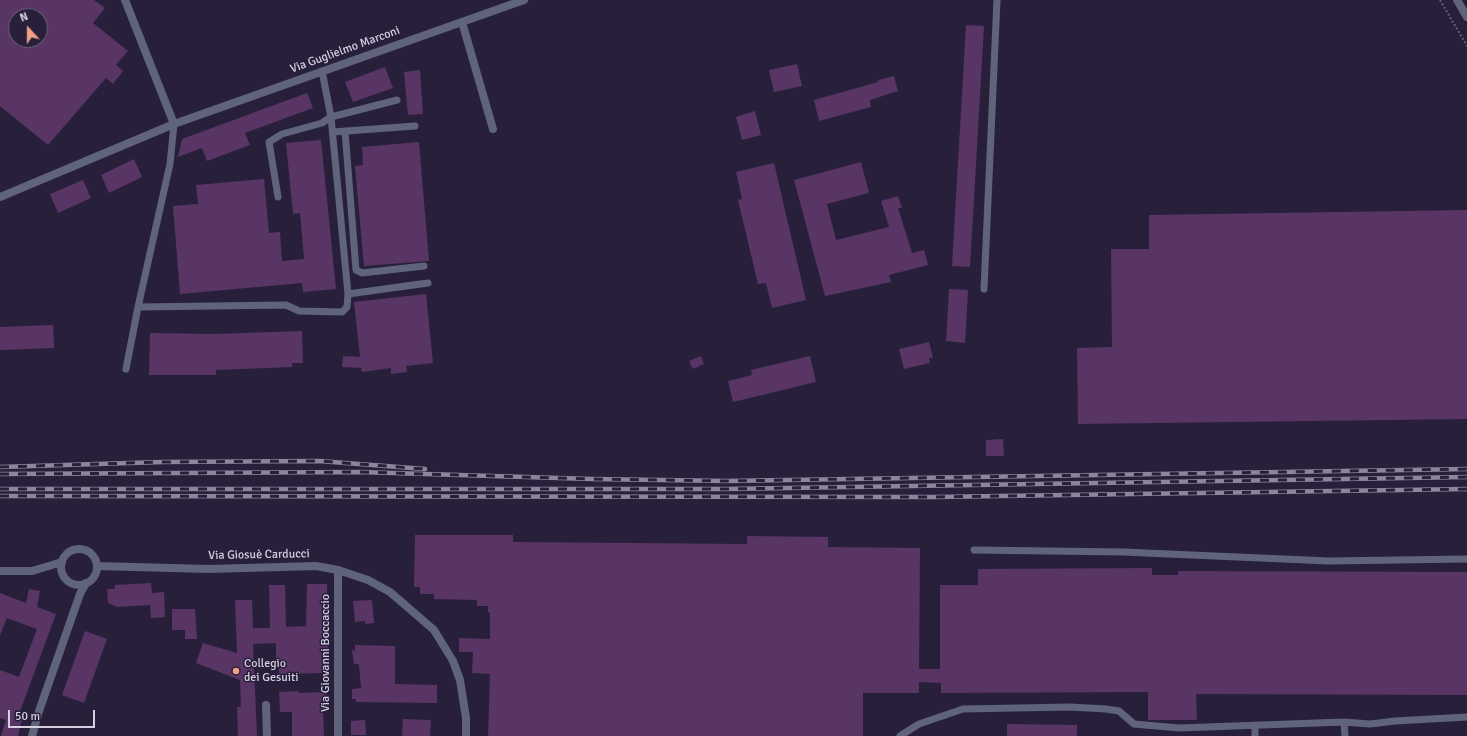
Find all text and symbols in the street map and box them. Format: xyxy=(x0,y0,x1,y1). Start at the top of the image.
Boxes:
north arrow xyxy=(8,8,48,48)
text: N xyxy=(18,10,30,25)
street label: Via Guglielmo Marconi xyxy=(288,23,402,77)
street label: Via Giosuè Carducci xyxy=(208,547,310,563)
street label: Via Giovanni Boccaccio xyxy=(319,594,333,712)
place label: Collegio dei Gesuiti xyxy=(244,657,298,685)
marker: Collegio dei Gesuiti xyxy=(231,666,241,676)
scale bar xyxy=(10,702,97,728)
text: 50 m xyxy=(15,709,40,724)

